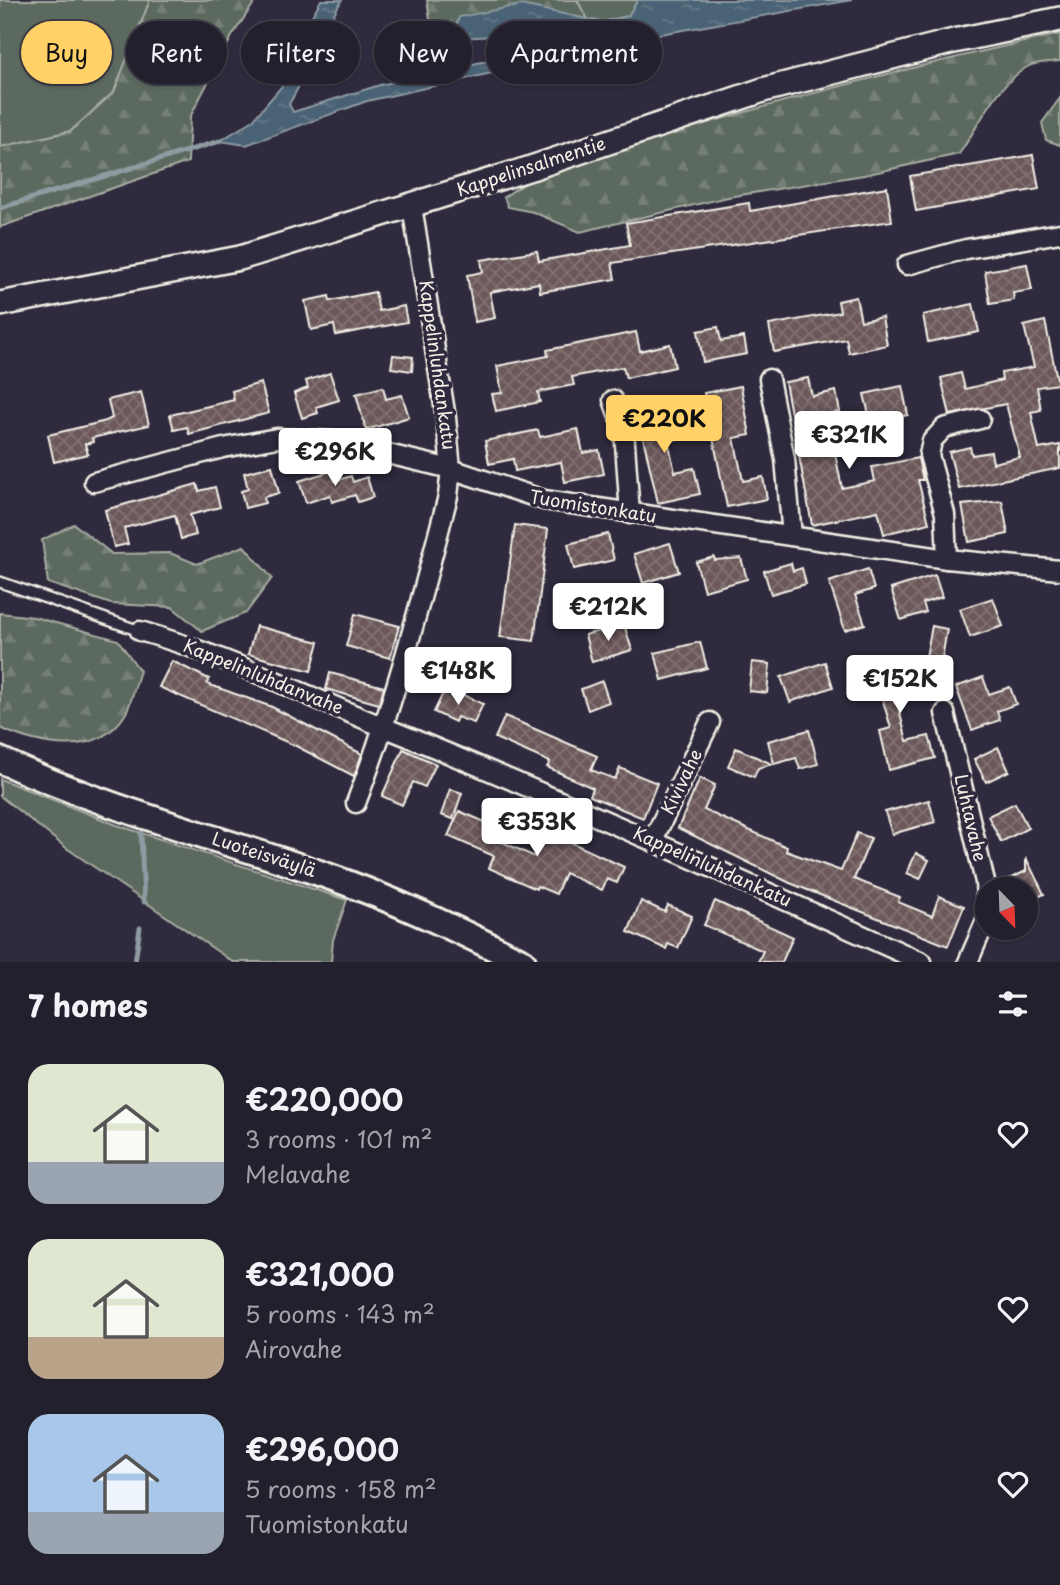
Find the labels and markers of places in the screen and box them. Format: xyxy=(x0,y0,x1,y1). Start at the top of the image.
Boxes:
pin: €220K xyxy=(615,396,713,455)
pin: €321K xyxy=(800,412,898,471)
pin: €296K xyxy=(286,428,384,488)
pin: €212K xyxy=(559,584,657,643)
pin: €148K xyxy=(409,648,507,707)
pin: €152K xyxy=(851,656,949,715)
pin: €353K xyxy=(488,798,586,858)

